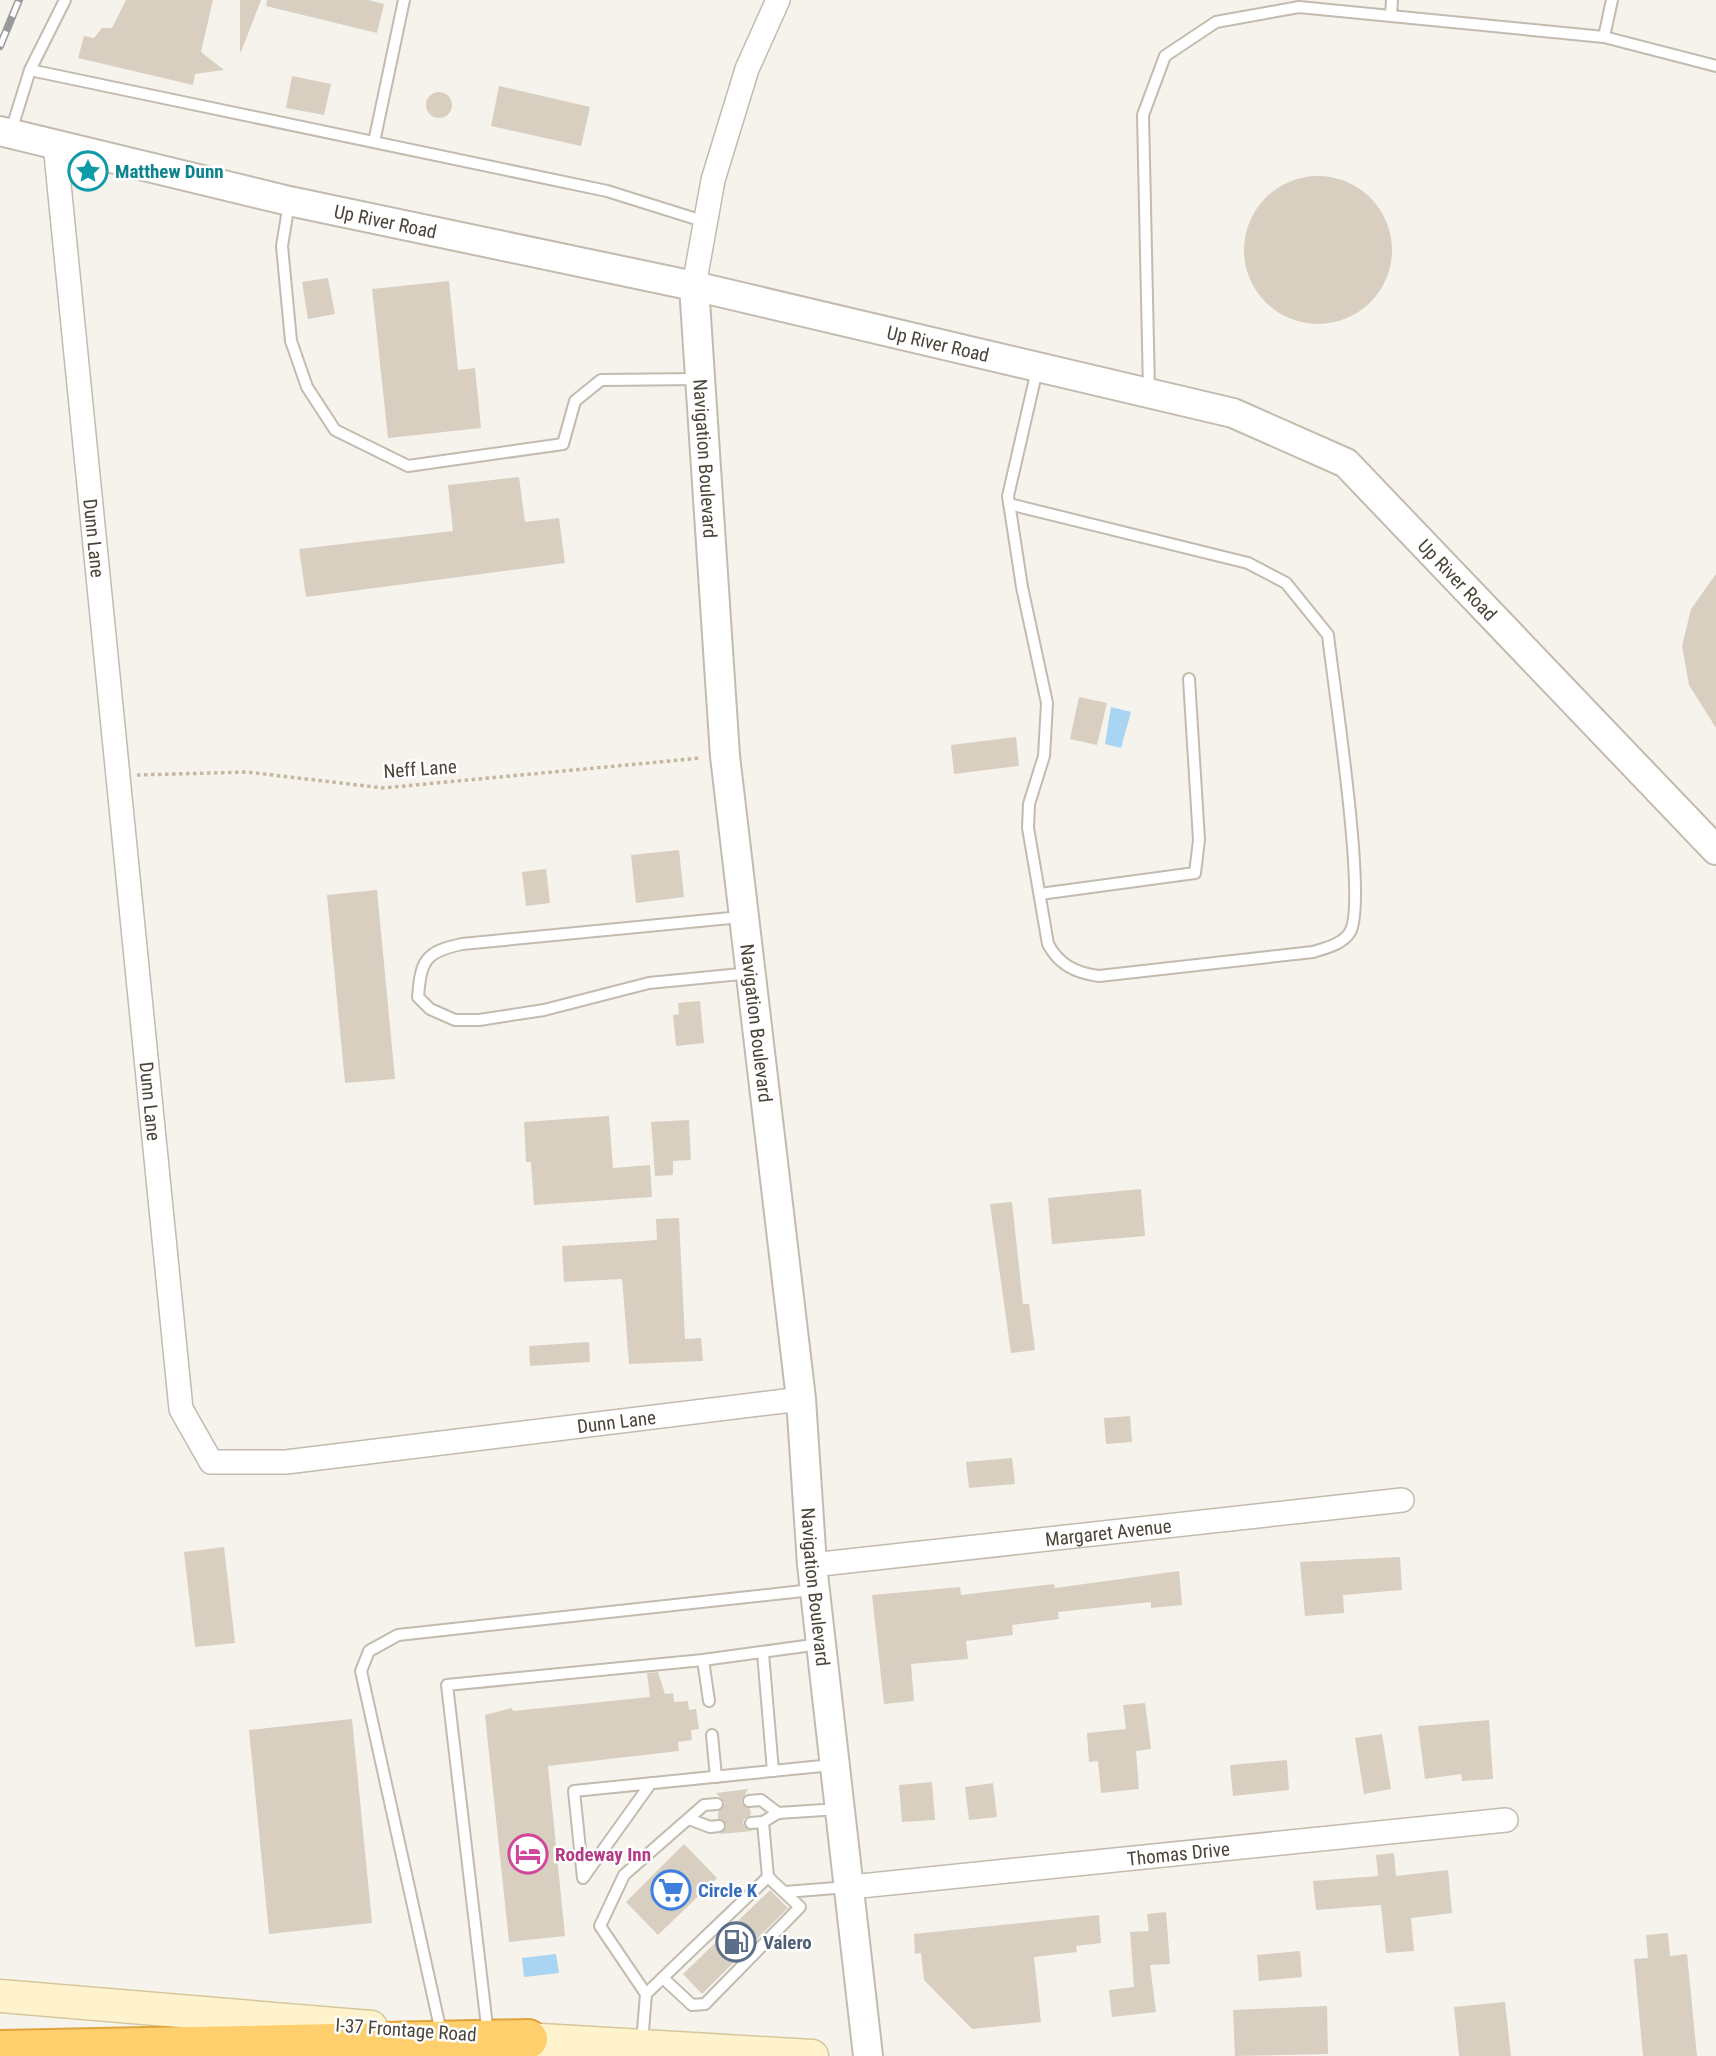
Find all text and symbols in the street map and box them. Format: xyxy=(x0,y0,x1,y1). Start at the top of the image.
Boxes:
place icon: Matthew Dunn xyxy=(67,150,109,192)
place label: Matthew Dunn xyxy=(115,160,224,183)
street label: Up River Road xyxy=(332,199,439,243)
street label: Up River Road xyxy=(885,320,991,367)
street label: Navigation Boulevard xyxy=(689,378,722,539)
street label: Dunn Lane xyxy=(79,498,110,579)
street label: Up River Road xyxy=(1413,534,1502,625)
street label: Neff Lane xyxy=(383,755,457,783)
street label: Navigation Boulevard xyxy=(736,943,777,1104)
street label: Dunn Lane xyxy=(135,1061,166,1142)
street label: Dunn Lane xyxy=(576,1405,657,1438)
street label: Navigation Boulevard xyxy=(797,1507,835,1667)
street label: Margaret Avenue xyxy=(1044,1514,1173,1551)
hotel icon: Rodeway Inn xyxy=(507,1833,549,1875)
street label: Thomas Drive xyxy=(1126,1837,1231,1870)
place label: Rodeway Inn xyxy=(555,1843,651,1866)
supermarket icon: Circle K xyxy=(650,1869,692,1911)
place label: Circle K xyxy=(698,1879,758,1902)
fuel station icon: Valero xyxy=(715,1921,757,1963)
place label: Valero xyxy=(763,1931,812,1954)
street label: I-37 Frontage Road xyxy=(335,2014,477,2046)

